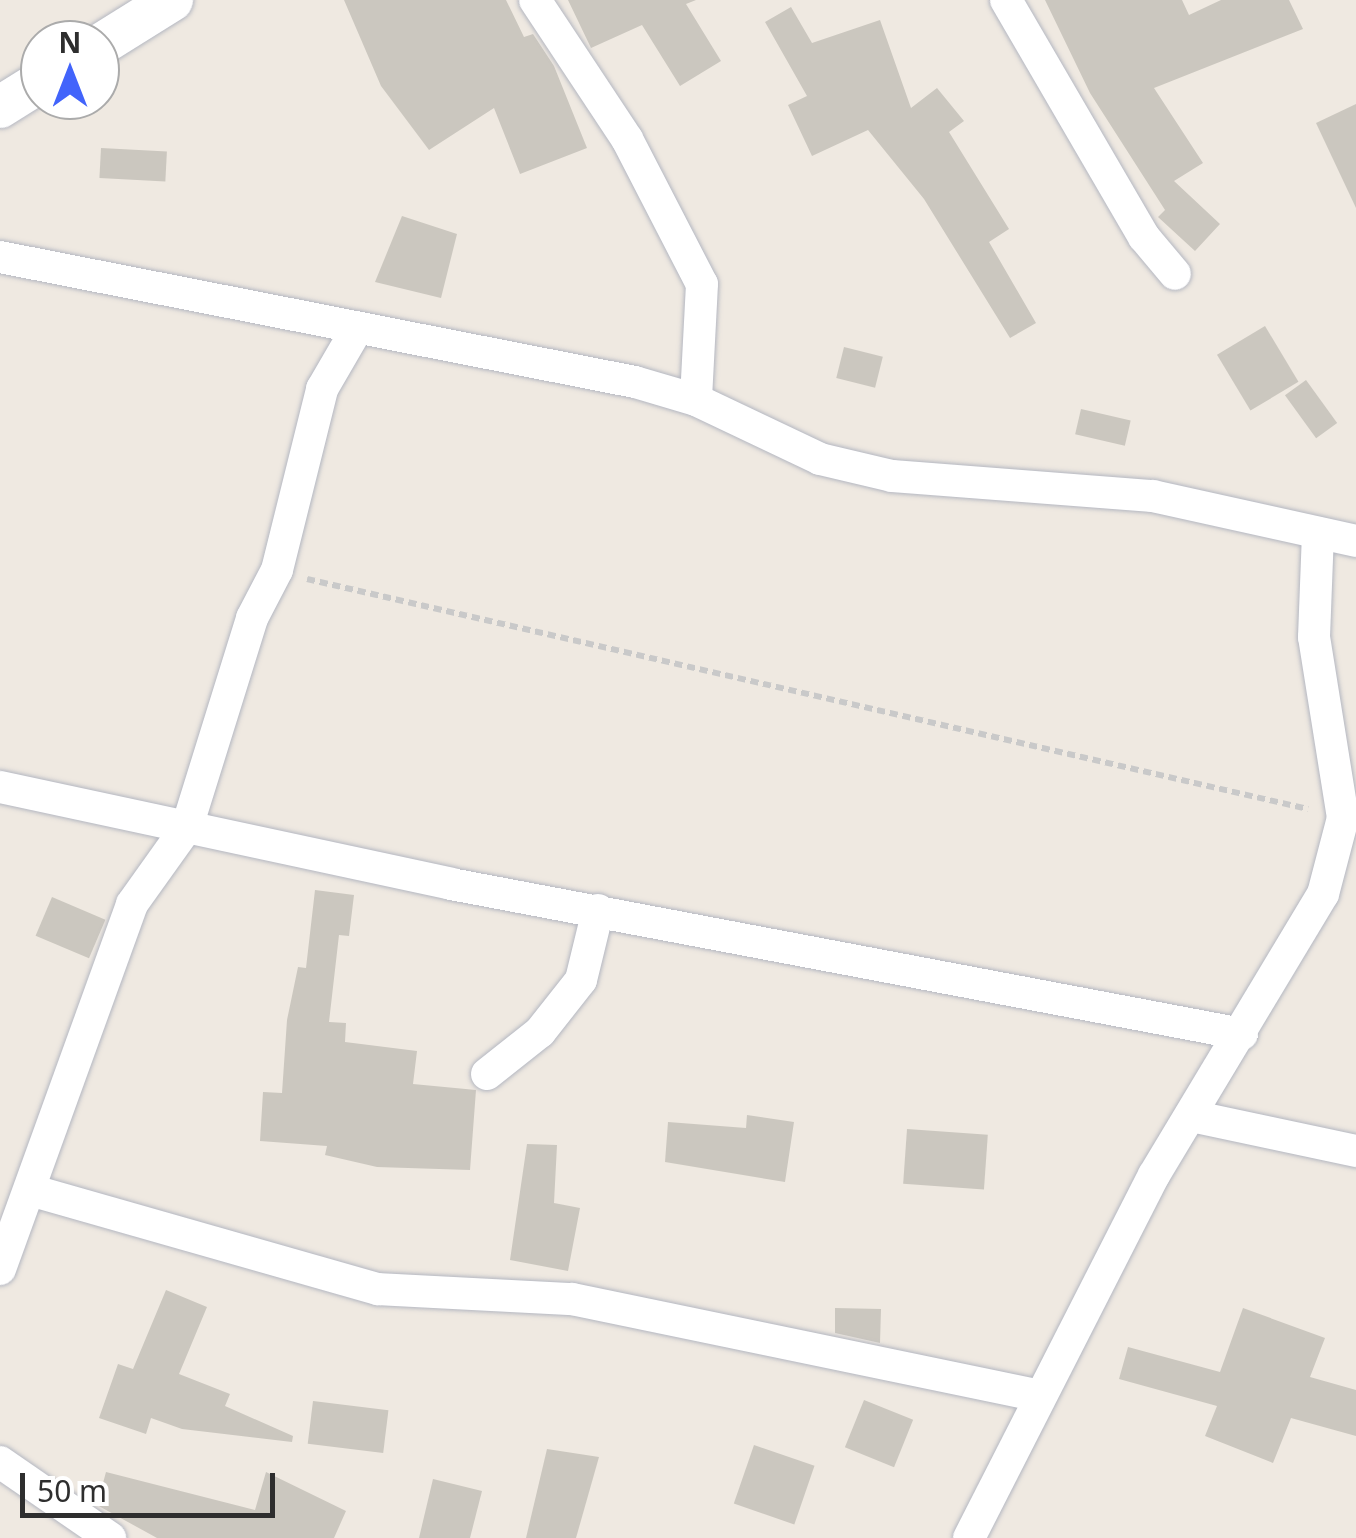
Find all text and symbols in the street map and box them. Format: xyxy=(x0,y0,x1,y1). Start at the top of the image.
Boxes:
north arrow xyxy=(20,20,120,120)
text: N xyxy=(59,23,81,61)
scale bar xyxy=(25,1453,280,1515)
text: 50 m xyxy=(37,1470,107,1511)

